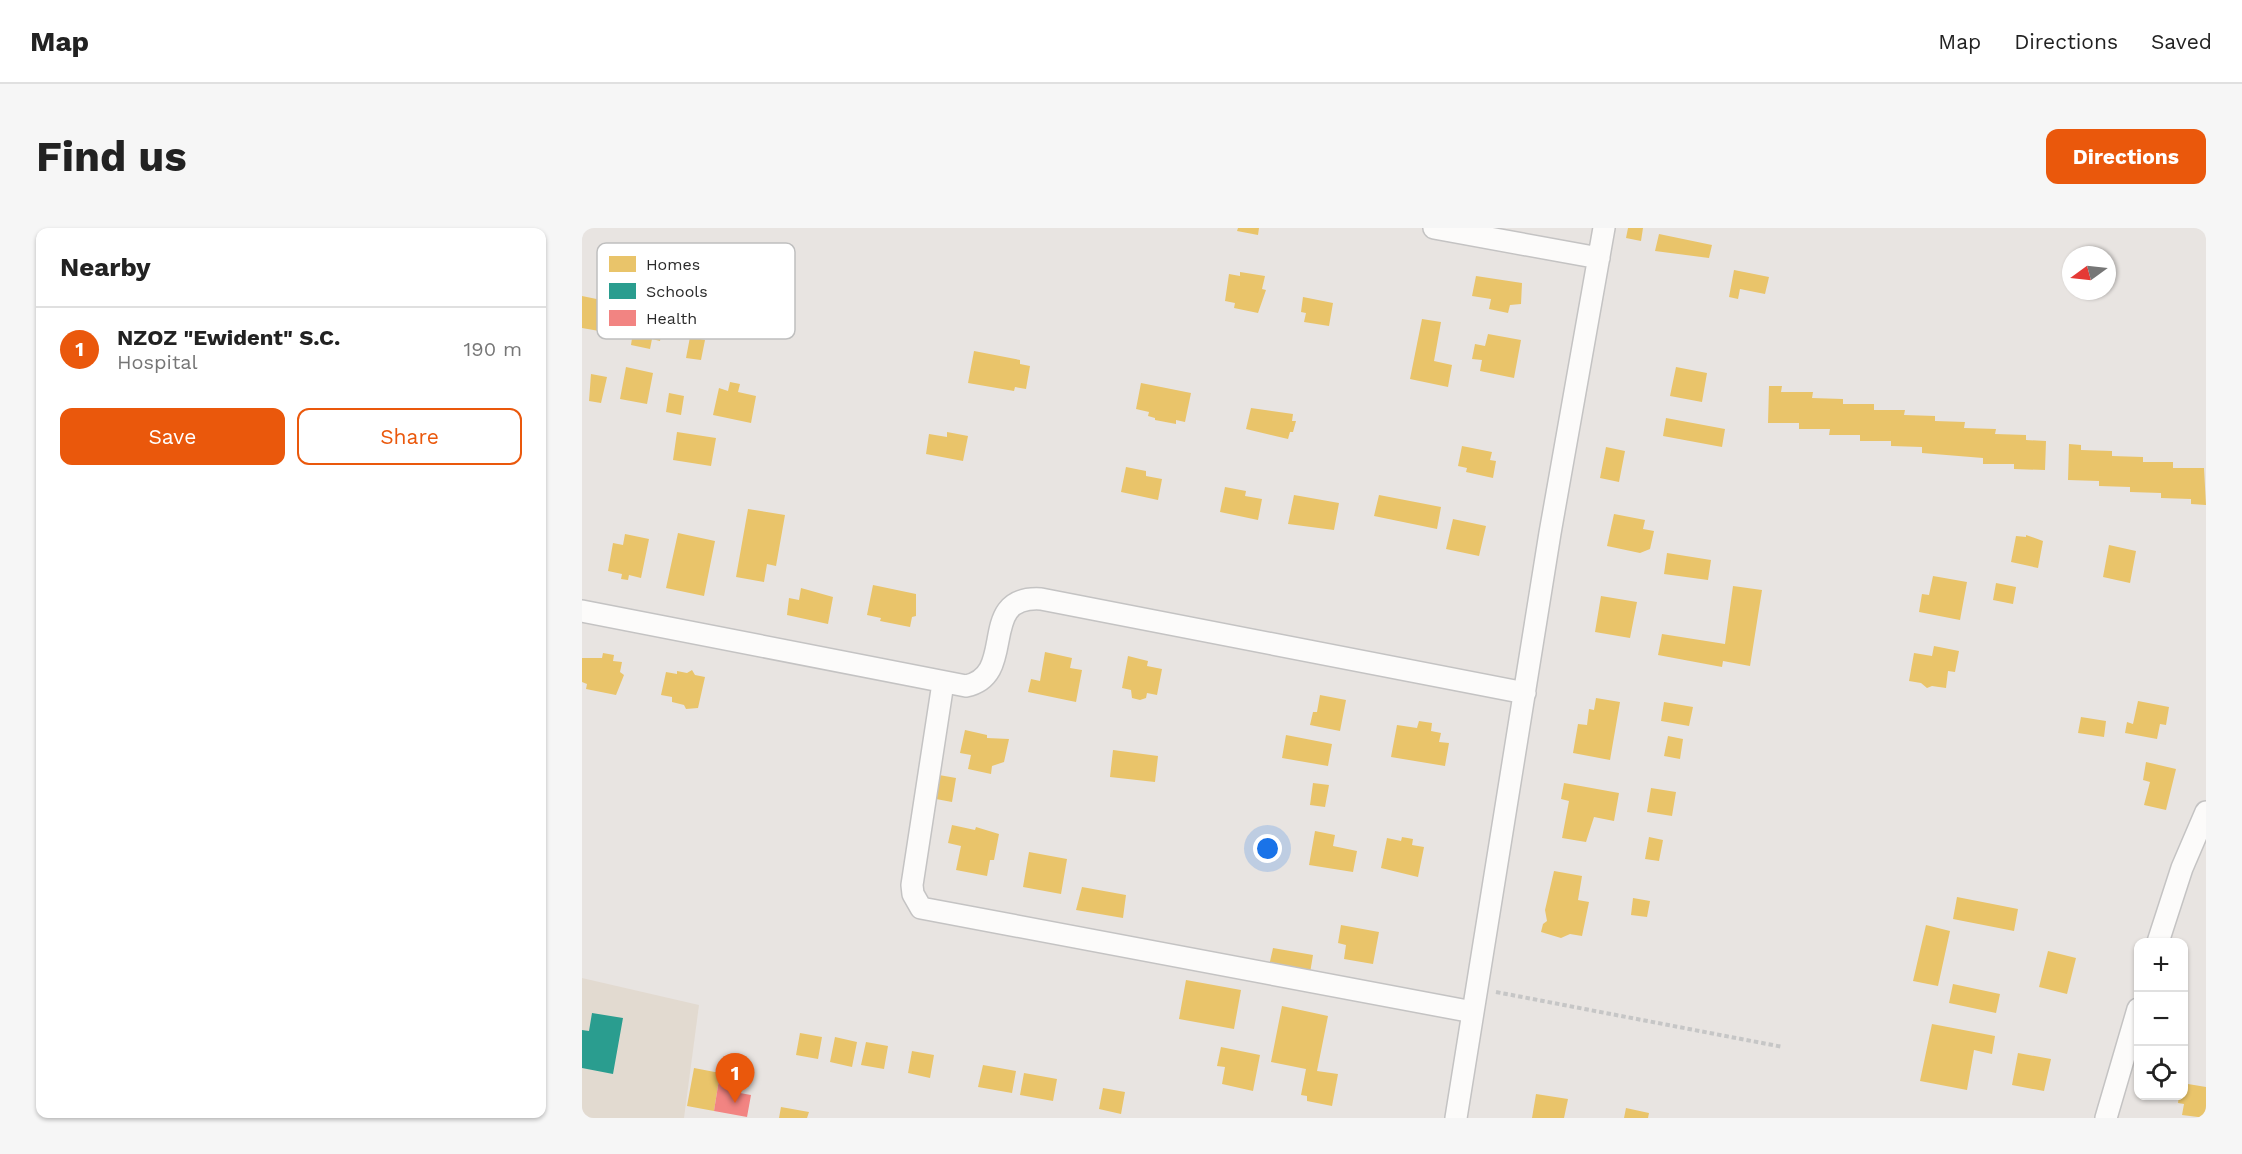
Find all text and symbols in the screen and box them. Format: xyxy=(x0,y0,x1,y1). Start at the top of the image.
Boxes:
text: Map xyxy=(30,25,89,58)
text: Map xyxy=(1938,29,1981,54)
text: Directions xyxy=(2014,29,2118,54)
text: Saved xyxy=(2151,29,2212,54)
button: Directions xyxy=(2046,129,2206,184)
text: Find us xyxy=(36,132,187,181)
legend xyxy=(597,243,795,339)
north arrow xyxy=(2062,246,2116,300)
text: Nearby xyxy=(60,252,151,282)
text: Homes xyxy=(646,255,700,274)
text: Schools xyxy=(646,282,708,301)
text: Health xyxy=(646,309,697,328)
text: NZOZ "Ewident" S.C. xyxy=(117,325,340,350)
text: 1 xyxy=(75,337,84,361)
text: 190 m xyxy=(464,337,522,361)
text: Hospital xyxy=(117,350,198,374)
button: Save xyxy=(60,408,285,465)
button: Share xyxy=(297,408,522,465)
your location xyxy=(1253,834,1282,863)
map controls xyxy=(2134,938,2188,1100)
button: + xyxy=(2134,938,2188,992)
button: − xyxy=(2134,992,2188,1046)
button: locate xyxy=(2134,1046,2188,1100)
pin: 1 xyxy=(716,1054,754,1103)

